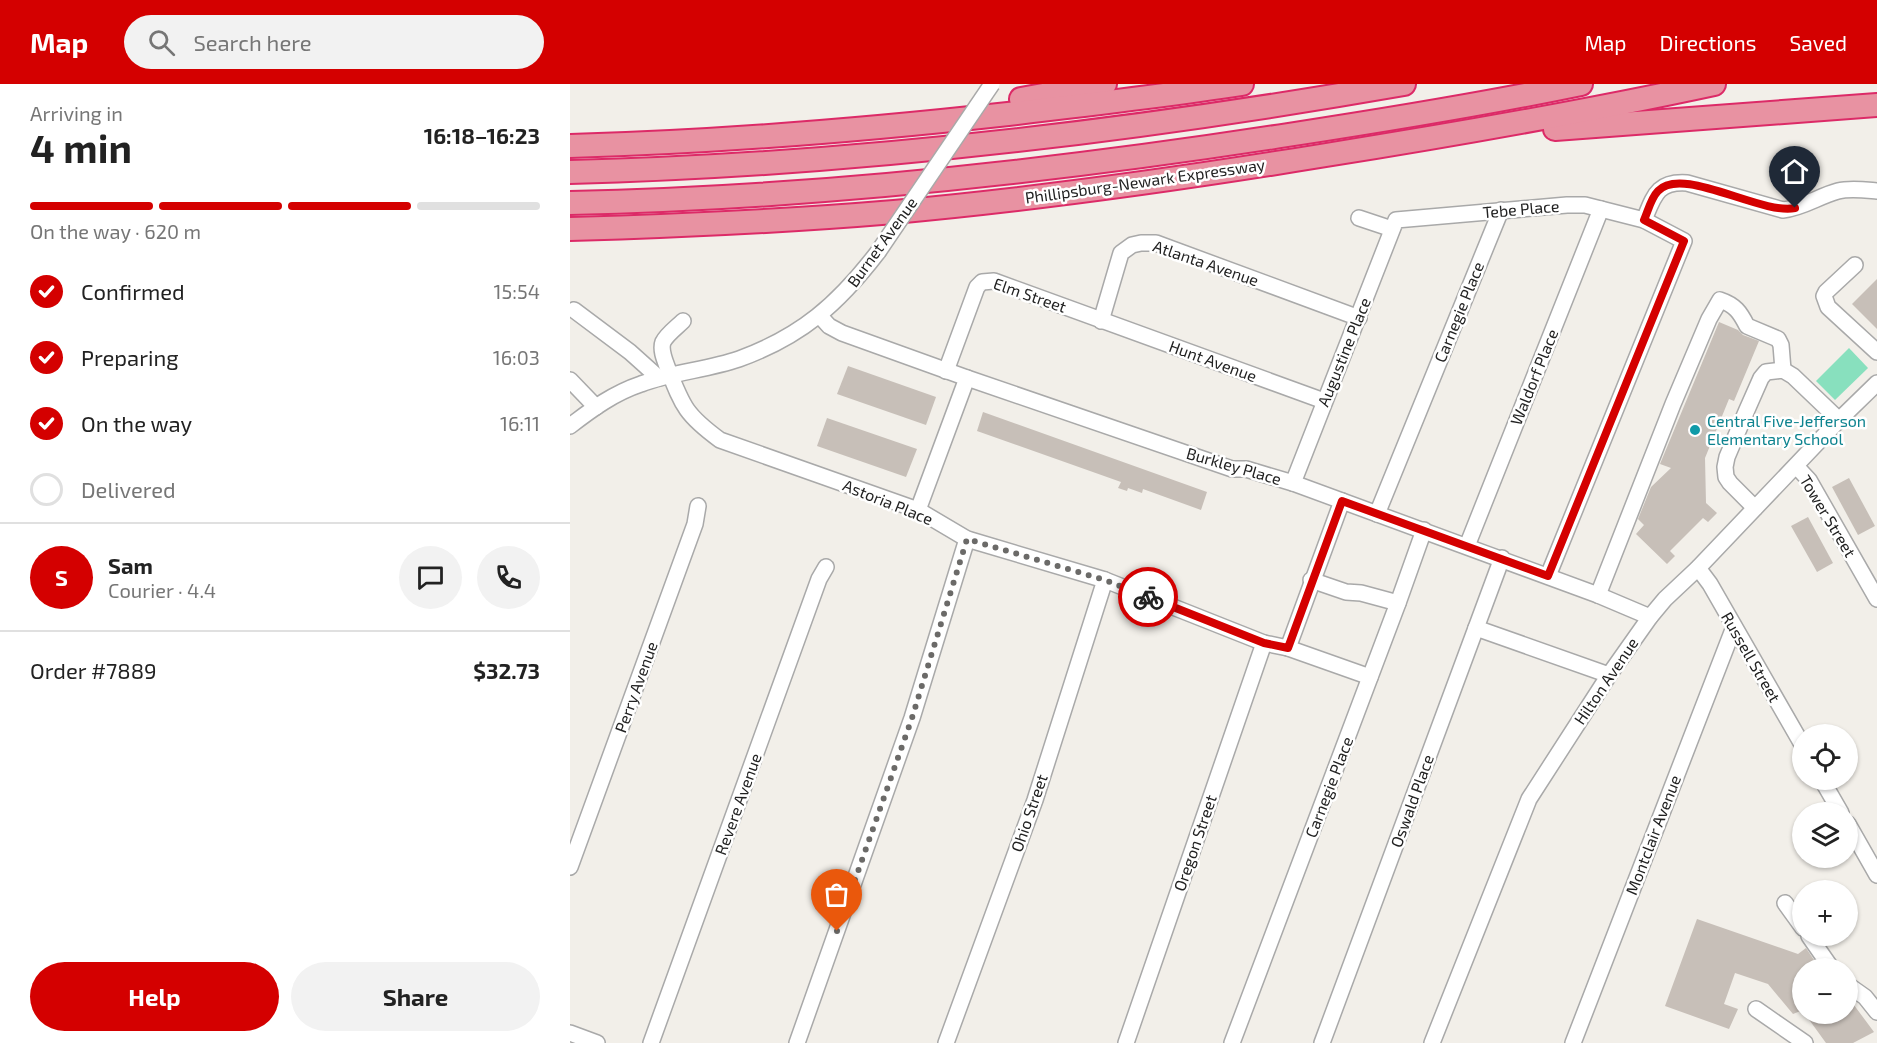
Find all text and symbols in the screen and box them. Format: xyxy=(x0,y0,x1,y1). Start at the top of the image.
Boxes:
search box xyxy=(124,15,544,69)
text: Map xyxy=(30,25,88,59)
icon: search xyxy=(145,26,178,59)
text: Search here xyxy=(193,29,312,55)
text: Map xyxy=(1584,30,1627,55)
text: Directions xyxy=(1660,30,1756,55)
text: Saved xyxy=(1789,30,1847,55)
text: Arriving in xyxy=(30,101,123,125)
text: 16:18–16:23 xyxy=(424,122,540,148)
text: 4 min xyxy=(30,124,132,171)
pin xyxy=(1769,146,1820,208)
street label: Phillipsburg-Newark Expressway xyxy=(1024,154,1267,207)
icon: home xyxy=(1778,155,1811,188)
street label: Burnet Avenue xyxy=(843,193,921,290)
street label: Tebe Place xyxy=(1482,196,1560,221)
text: On the way · 620 m xyxy=(30,219,201,243)
street label: Atlanta Avenue xyxy=(1151,236,1261,289)
street label: Carnegie Place xyxy=(1430,259,1487,365)
street label: Elm Street xyxy=(991,273,1069,316)
icon: check xyxy=(30,275,63,308)
text: Confirmed xyxy=(81,278,185,304)
text: 15:54 xyxy=(494,279,540,303)
street label: Augustine Place xyxy=(1313,294,1374,409)
street label: Waldorf Place xyxy=(1506,326,1561,428)
street label: Hunt Avenue xyxy=(1167,336,1260,385)
icon: check xyxy=(30,341,63,374)
text: Preparing xyxy=(81,344,179,370)
text: 16:03 xyxy=(493,345,540,369)
icon: check xyxy=(30,407,63,440)
text: On the way xyxy=(81,410,192,436)
text: 16:11 xyxy=(500,411,540,435)
place label: Central Five-Jefferson Elementary School xyxy=(1707,411,1866,448)
marker: Central Five-Jefferson Elementary School xyxy=(1688,423,1702,437)
street label: Burkley Place xyxy=(1184,443,1284,488)
street label: Tower Street xyxy=(1796,471,1860,560)
street label: Astoria Place xyxy=(840,475,936,528)
text: Delivered xyxy=(81,476,176,502)
button: chat xyxy=(399,546,462,609)
button: phone xyxy=(477,546,540,609)
text: Sam xyxy=(108,552,153,578)
text: S xyxy=(55,564,68,590)
courier xyxy=(1118,567,1178,627)
text: Courier · 4.4 xyxy=(108,578,216,602)
icon: bike xyxy=(1132,581,1165,614)
street label: Russell Street xyxy=(1718,608,1785,705)
street label: Hilton Avenue xyxy=(1570,634,1642,728)
street label: Perry Avenue xyxy=(610,639,661,735)
text: Order #7889 xyxy=(30,657,157,683)
text: $32.73 xyxy=(473,657,540,683)
map controls xyxy=(1792,724,1858,1024)
button: locate xyxy=(1792,724,1858,790)
street label: Carnegie Place xyxy=(1301,734,1356,840)
street label: Revere Avenue xyxy=(710,750,765,857)
street label: Oswald Place xyxy=(1386,752,1437,850)
street label: Ohio Street xyxy=(1006,771,1051,854)
street label: Montclair Avenue xyxy=(1621,772,1684,897)
street label: Oregon Street xyxy=(1169,792,1220,894)
button: layers xyxy=(1792,802,1858,868)
pin xyxy=(811,869,862,931)
icon: bag xyxy=(820,878,853,911)
button: + xyxy=(1792,880,1858,946)
button: − xyxy=(1792,958,1858,1024)
button: Help xyxy=(30,962,279,1031)
button: Share xyxy=(291,962,540,1031)

